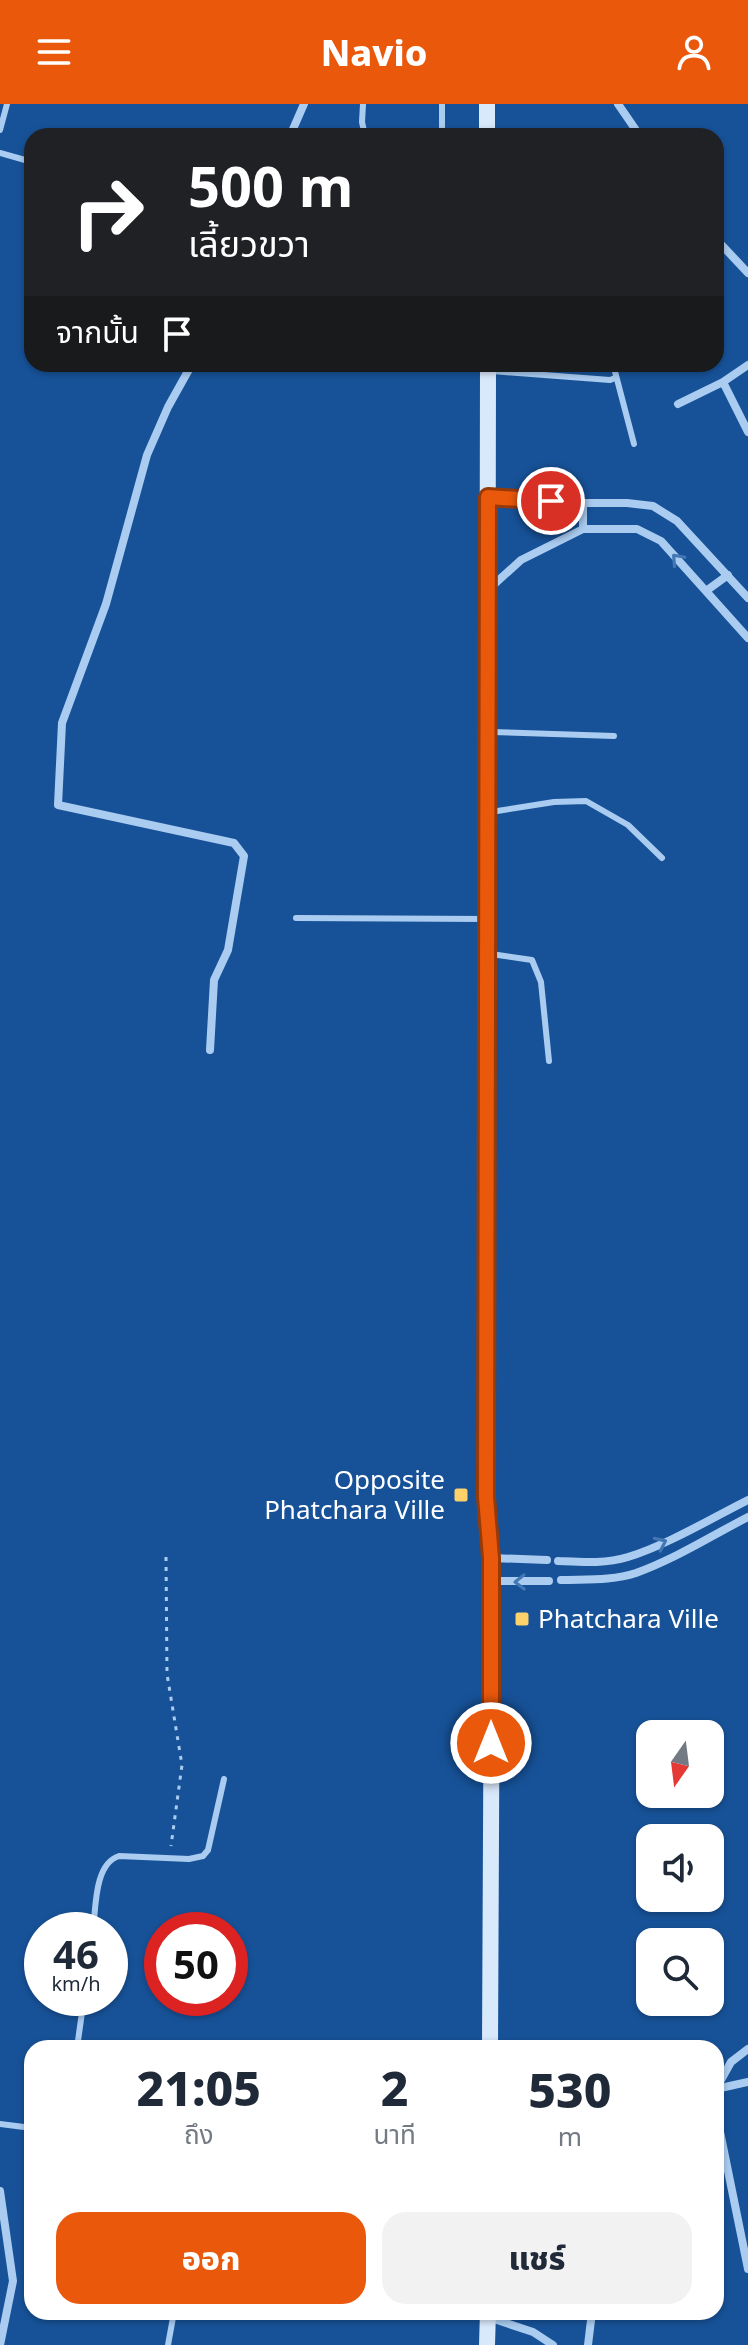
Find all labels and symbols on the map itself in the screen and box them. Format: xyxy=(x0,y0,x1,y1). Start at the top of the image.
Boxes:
pin xyxy=(517,467,585,535)
one-way arrow xyxy=(673,553,687,568)
place label: Opposite Phatchara Ville xyxy=(264,1461,445,1527)
marker: Opposite Phatchara Ville xyxy=(452,1486,470,1504)
one-way arrow xyxy=(652,1537,667,1553)
one-way arrow xyxy=(513,1573,526,1590)
place label: Phatchara Ville xyxy=(538,1600,719,1636)
marker: Phatchara Ville xyxy=(513,1610,531,1628)
position arrow xyxy=(449,1701,533,1785)
north arrow xyxy=(636,1720,724,1808)
speed limit sign: 50 xyxy=(144,1912,248,2016)

